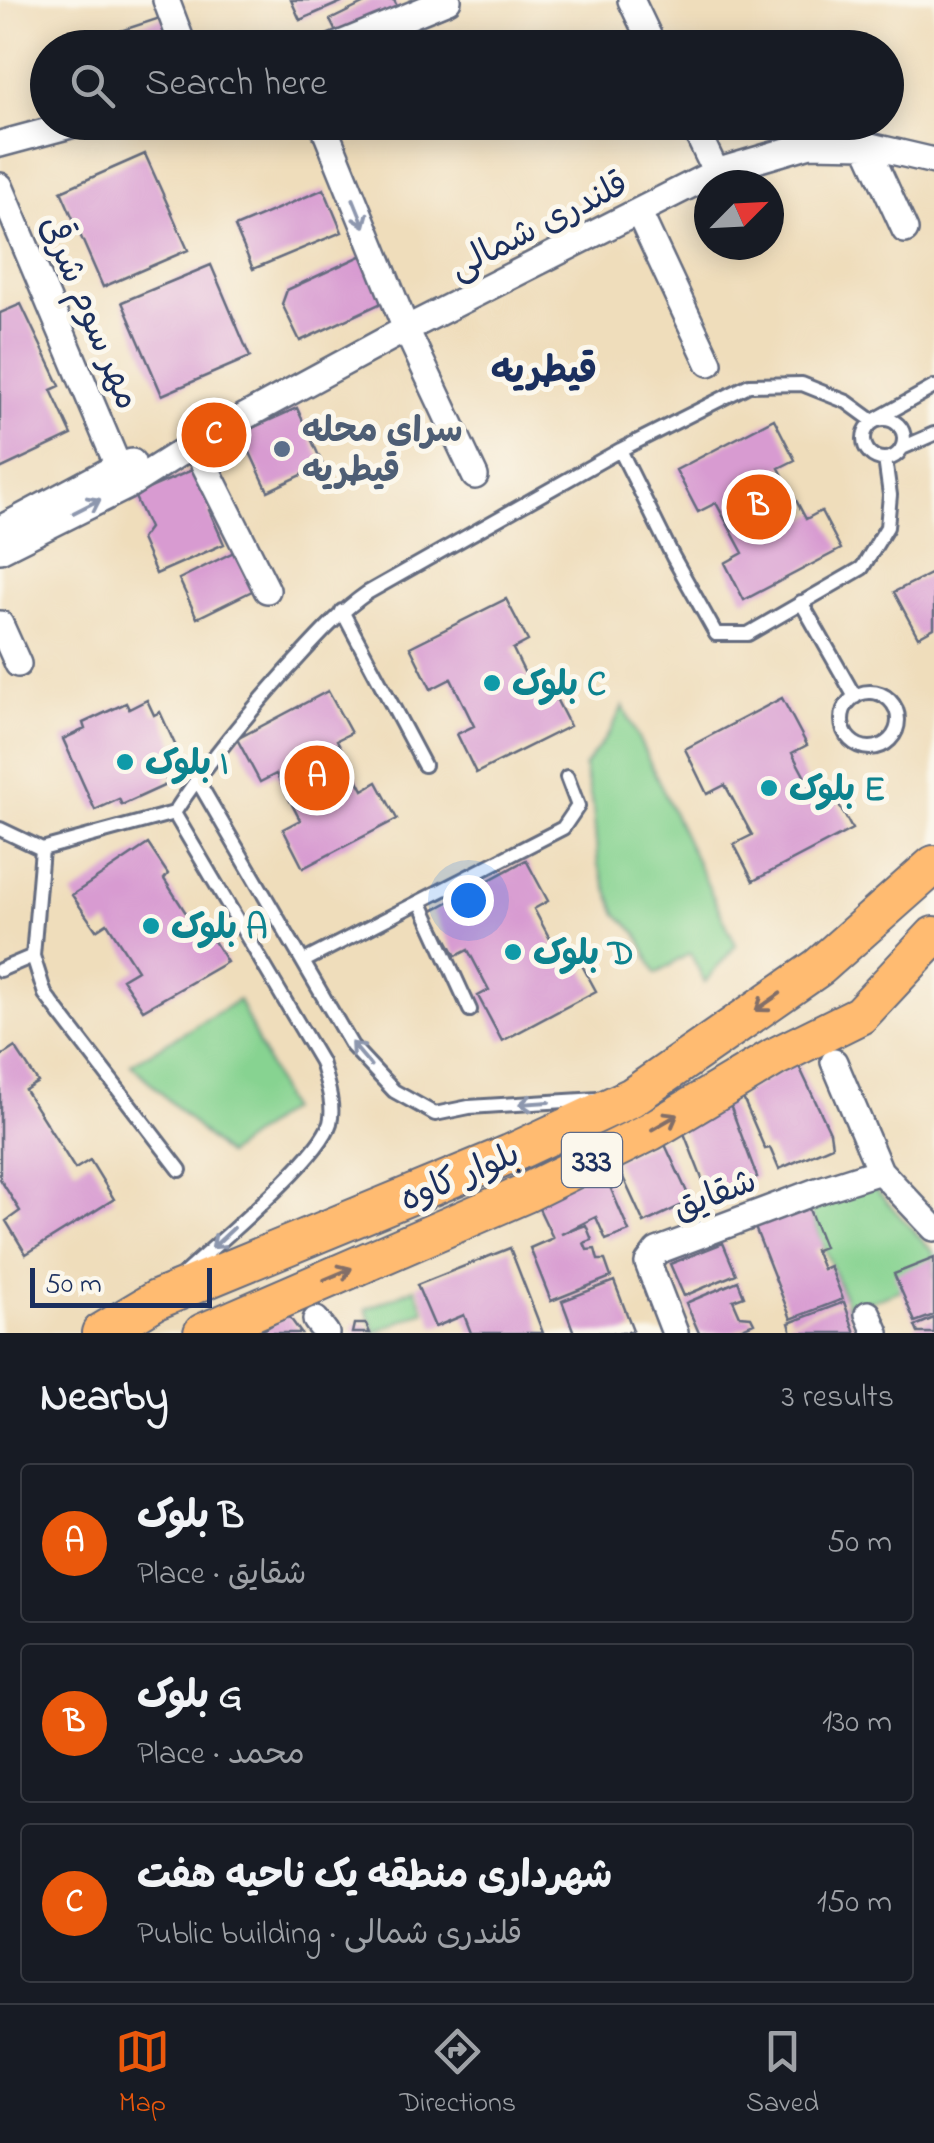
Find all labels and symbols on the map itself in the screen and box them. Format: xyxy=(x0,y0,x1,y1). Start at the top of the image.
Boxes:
street label: قلندری شمالی xyxy=(441,160,638,294)
north arrow xyxy=(694,170,784,260)
one-way arrow xyxy=(351,197,369,228)
street label: مهر سوم شرقی xyxy=(24,209,152,418)
district label: قیطریه xyxy=(491,345,597,401)
pin: C xyxy=(182,398,246,472)
place label: سرای محله قیطریه xyxy=(302,407,463,498)
marker: سرای محله قیطریه xyxy=(271,438,293,460)
pin: B xyxy=(726,470,792,544)
one-way arrow xyxy=(72,496,101,515)
place label: بلوک C xyxy=(512,661,606,712)
marker: بلوک C xyxy=(481,672,503,694)
place label: بلوک I xyxy=(145,740,228,791)
pin: A xyxy=(284,740,350,816)
marker: بلوک I xyxy=(114,751,136,773)
place label: بلوک E xyxy=(789,766,885,817)
marker: بلوک E xyxy=(758,777,780,799)
your location xyxy=(443,875,494,926)
place label: بلوک A xyxy=(171,904,268,955)
marker: بلوک A xyxy=(140,915,162,937)
place label: بلوک D xyxy=(533,930,634,981)
marker: بلوک D xyxy=(502,941,524,963)
one-way arrow xyxy=(755,991,783,1012)
one-way arrow xyxy=(349,1042,372,1067)
one-way arrow xyxy=(519,1094,551,1113)
one-way arrow xyxy=(650,1112,679,1132)
street label: بلوار کاوه xyxy=(392,1130,528,1226)
road number: 333 xyxy=(562,1133,622,1187)
street label: شقایق xyxy=(666,1157,765,1236)
one-way arrow xyxy=(211,1226,236,1249)
scale bar xyxy=(30,1263,212,1308)
one-way arrow xyxy=(323,1264,353,1282)

